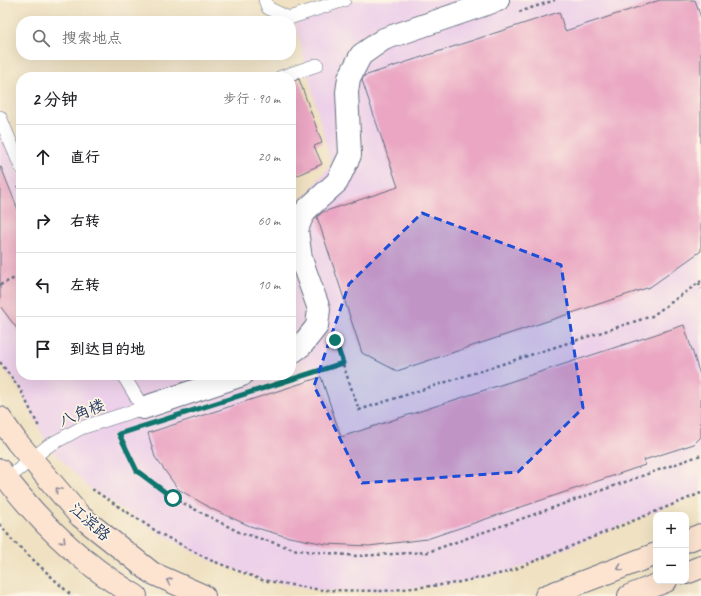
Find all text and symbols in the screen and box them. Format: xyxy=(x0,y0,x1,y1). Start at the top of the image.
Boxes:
search box xyxy=(16,16,296,60)
icon: search xyxy=(30,27,52,49)
text: 搜索地点 xyxy=(62,29,122,48)
text: 2 分钟 xyxy=(32,89,78,110)
text: 步行 · 90 m xyxy=(223,91,280,107)
icon: ahead xyxy=(32,146,54,168)
text: 直行 xyxy=(70,148,100,167)
text: 20 m xyxy=(258,149,280,165)
icon: right xyxy=(32,210,54,232)
text: 右转 xyxy=(70,212,100,231)
text: 60 m xyxy=(258,213,280,229)
icon: left xyxy=(32,274,54,296)
text: 左转 xyxy=(70,276,100,295)
text: 10 m xyxy=(258,277,280,293)
route end xyxy=(326,331,344,349)
icon: arrive xyxy=(32,338,54,360)
text: 到达目的地 xyxy=(70,340,145,359)
street label: 八角楼 xyxy=(56,395,108,431)
one-way arrow xyxy=(56,488,63,495)
route start xyxy=(164,489,182,507)
street label: 江滨路 xyxy=(65,499,115,545)
map controls xyxy=(653,512,689,584)
button: + xyxy=(653,512,689,548)
one-way arrow xyxy=(58,536,65,544)
button: − xyxy=(653,548,689,584)
one-way arrow xyxy=(616,564,623,572)
one-way arrow xyxy=(165,577,172,585)

